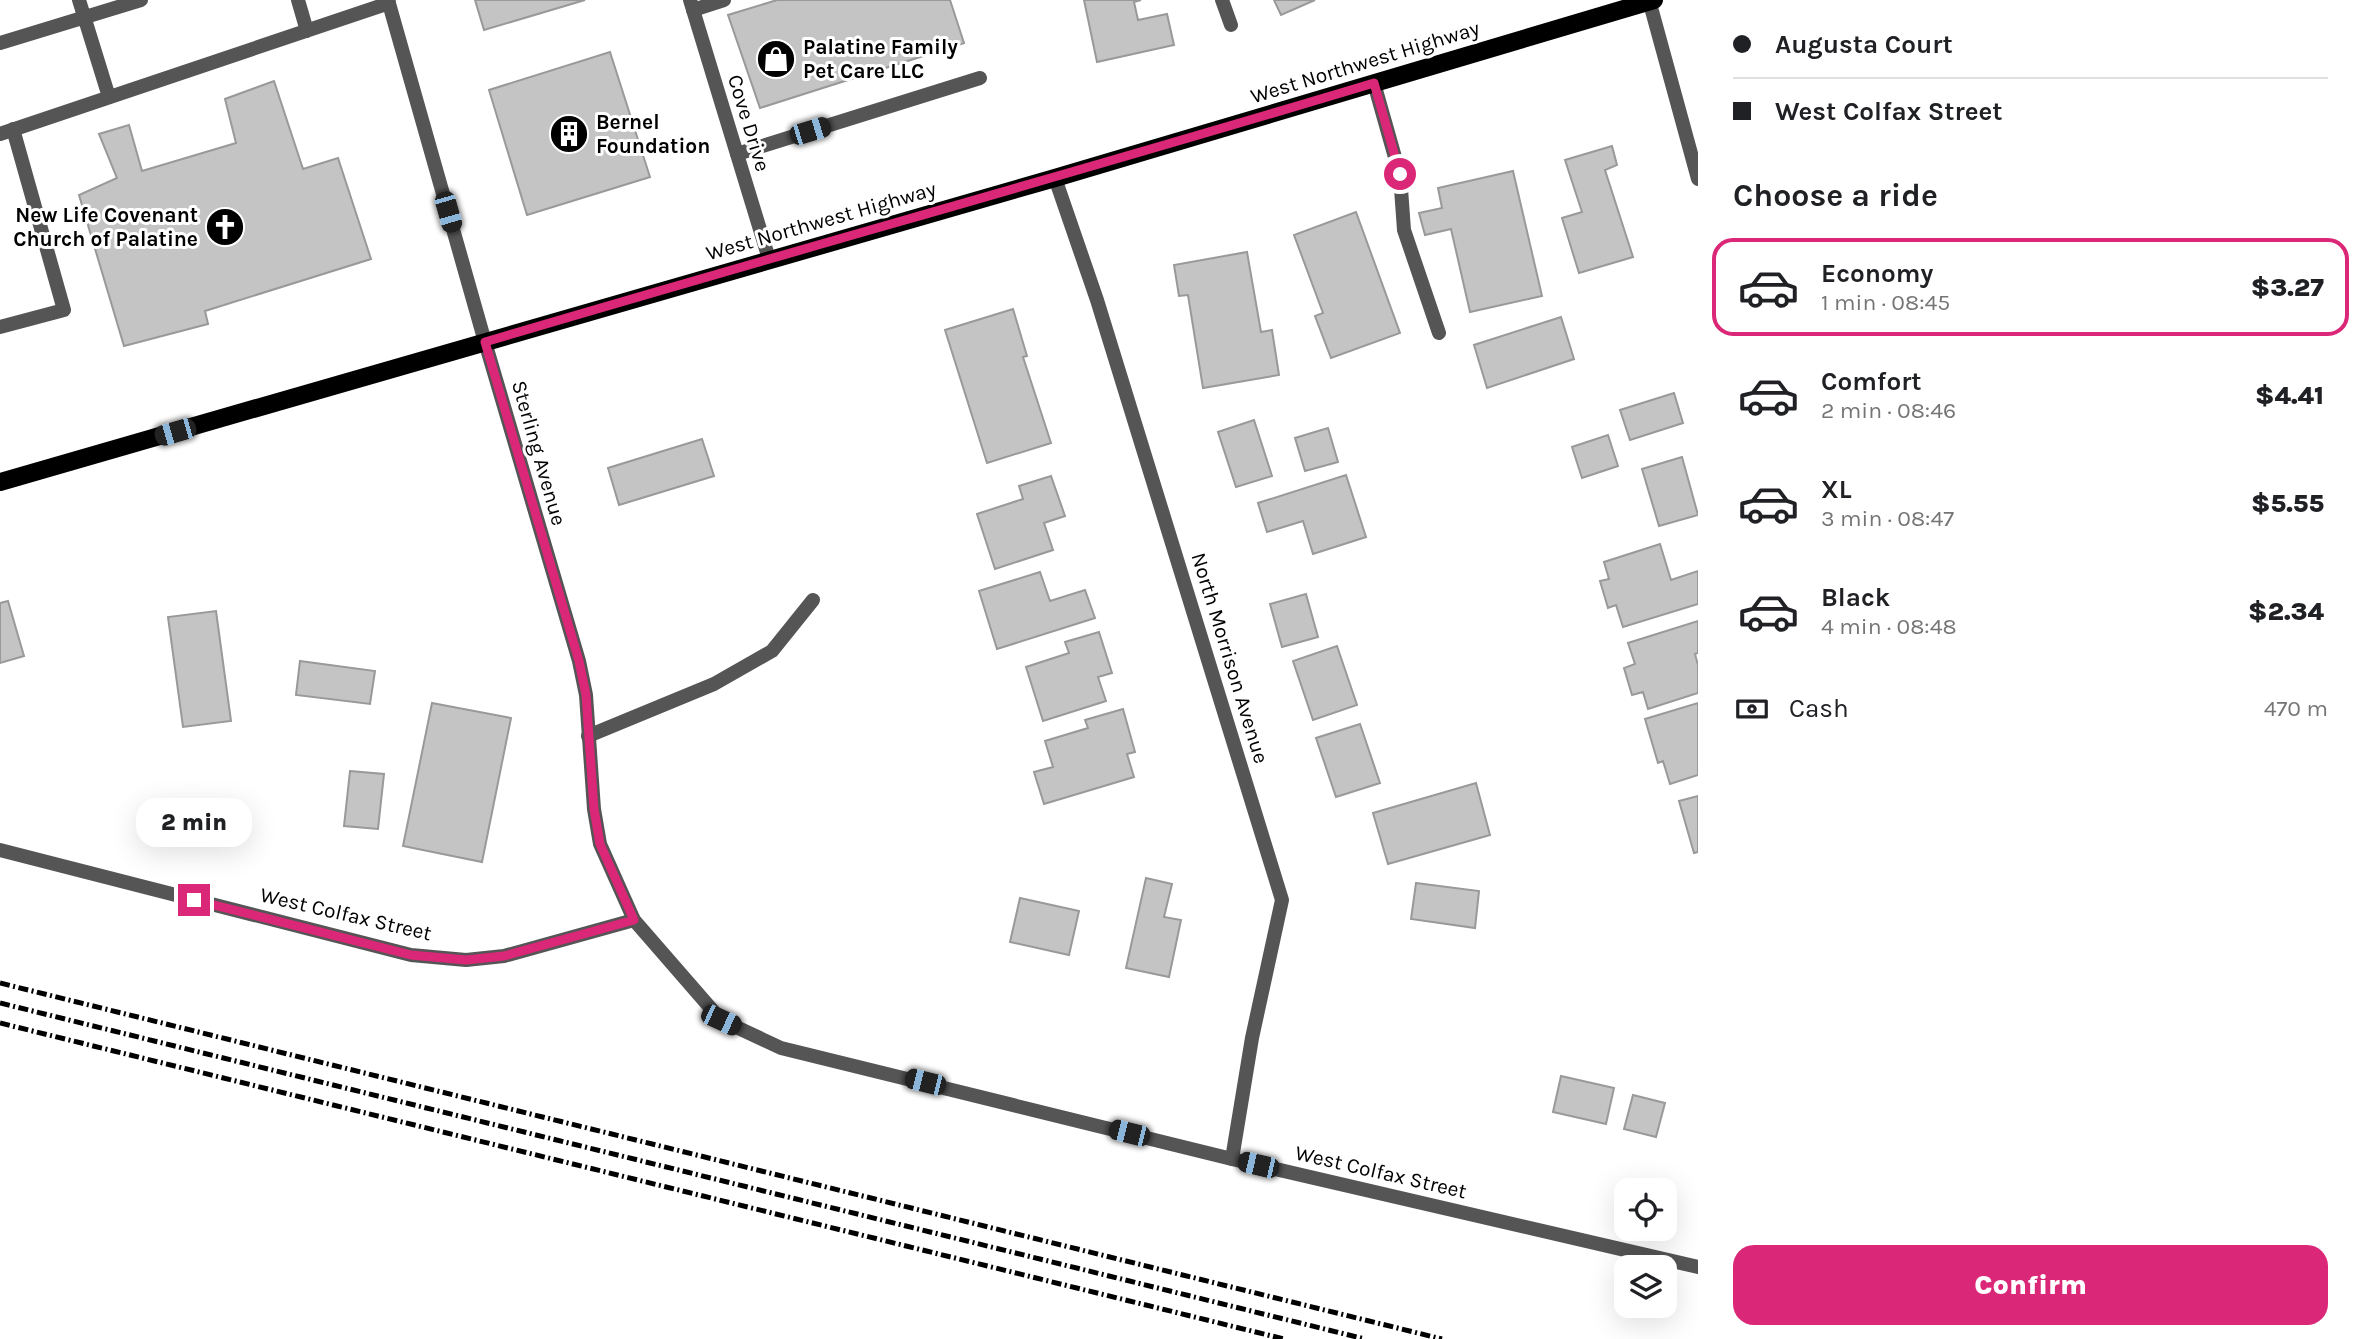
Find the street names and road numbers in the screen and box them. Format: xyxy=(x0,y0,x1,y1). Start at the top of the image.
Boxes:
street label: West Northwest Highway xyxy=(1248,16,1483,108)
street label: Cove Drive xyxy=(723,72,775,174)
street label: West Northwest Highway xyxy=(703,177,939,265)
street label: Sterling Avenue xyxy=(507,378,571,528)
street label: North Morrison Avenue xyxy=(1187,550,1273,766)
street label: West Colfax Street xyxy=(258,883,434,945)
street label: West Colfax Street xyxy=(1293,1141,1469,1203)

